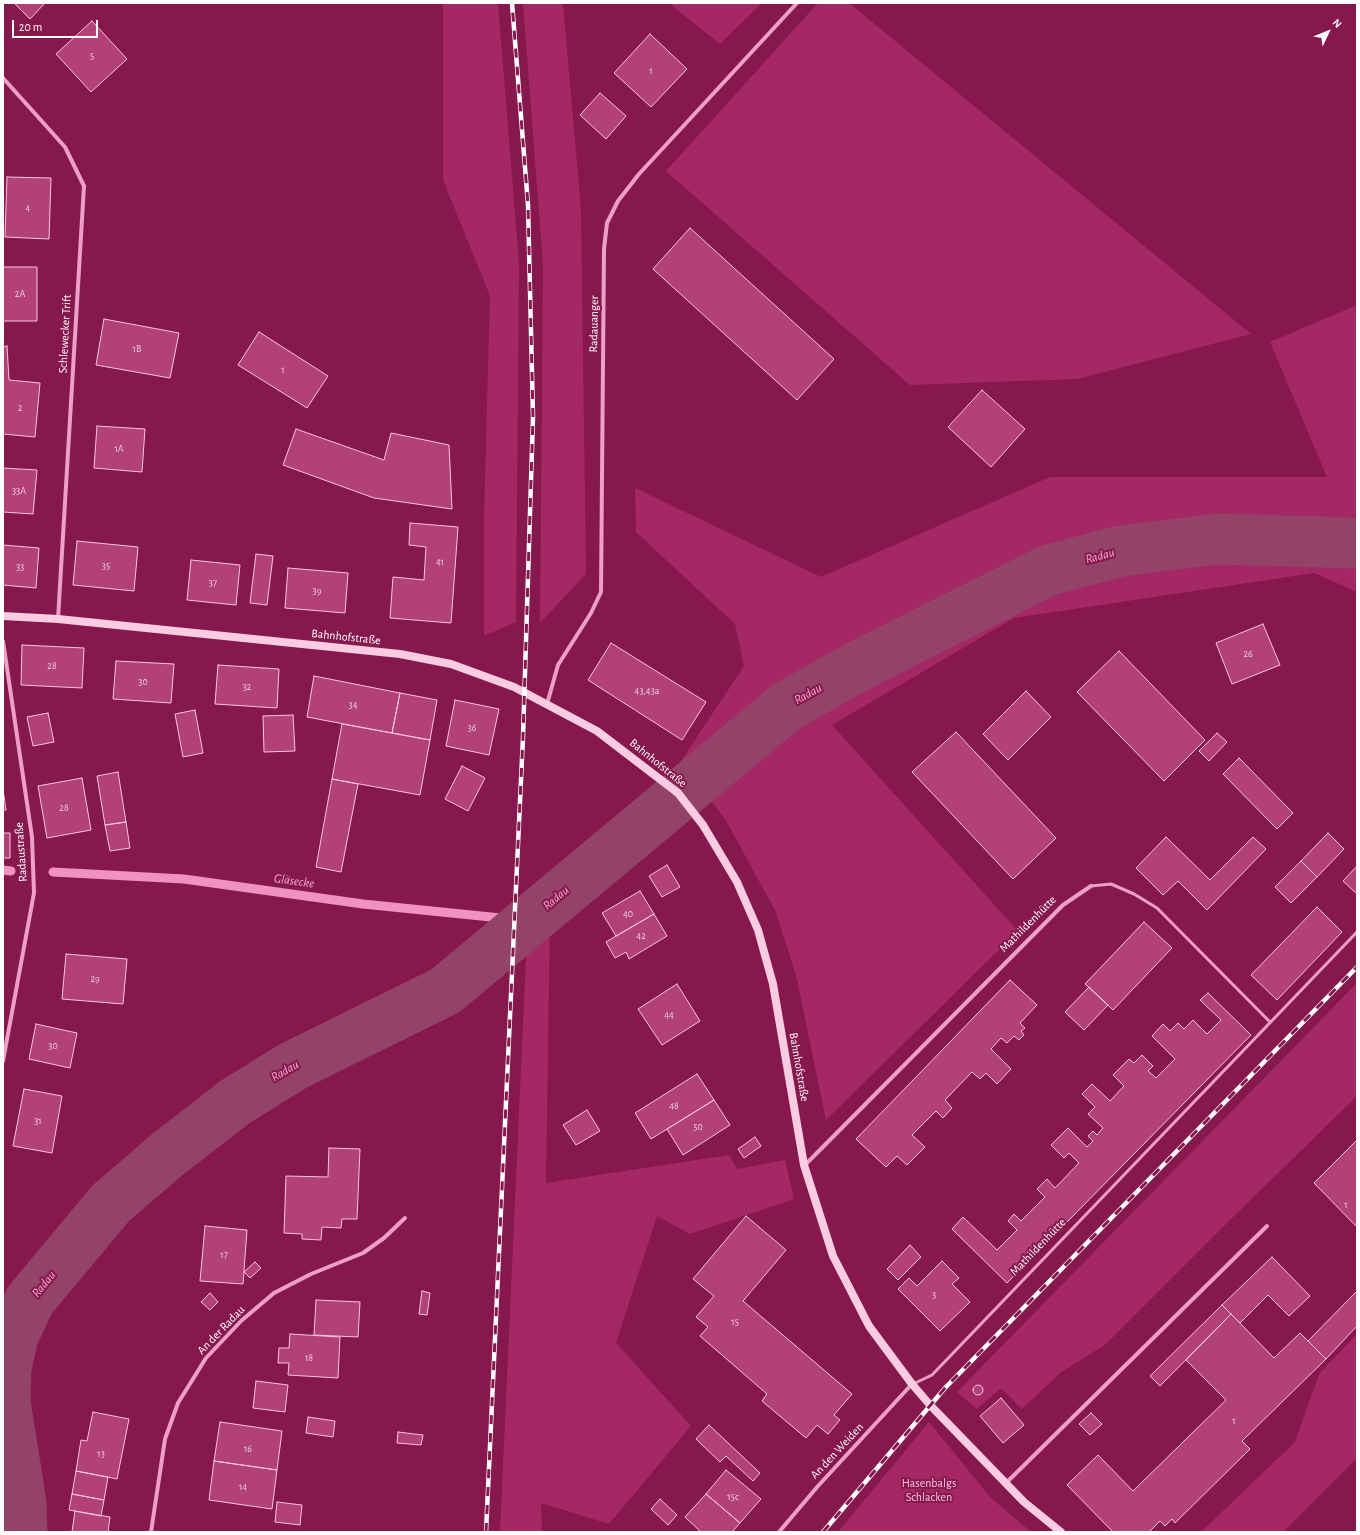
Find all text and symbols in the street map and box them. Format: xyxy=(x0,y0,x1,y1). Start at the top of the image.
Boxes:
scale bar xyxy=(14,12,100,38)
north arrow xyxy=(1308,12,1348,52)
text: N xyxy=(1331,17,1344,30)
text: 20 m xyxy=(19,21,42,33)
house number: 5 xyxy=(90,50,94,62)
house number: 1 xyxy=(649,65,653,77)
house number: 4 xyxy=(26,202,30,214)
house number: 2A xyxy=(15,288,25,300)
street label: Schlewecker Trift xyxy=(56,294,74,374)
street label: Radauanger xyxy=(586,296,602,352)
house number: 1B xyxy=(133,343,141,355)
house number: 1 xyxy=(281,364,285,376)
house number: 2 xyxy=(18,402,22,414)
house number: 1A xyxy=(114,443,124,455)
house number: 33A xyxy=(12,485,26,497)
water label: Radau xyxy=(1084,545,1116,567)
house number: 41 xyxy=(436,556,444,568)
house number: 35 xyxy=(102,560,110,572)
house number: 33 xyxy=(16,561,24,573)
house number: 37 xyxy=(209,577,217,589)
house number: 39 xyxy=(313,585,321,597)
street label: Bahnhofstraße xyxy=(311,626,381,648)
house number: 26 xyxy=(1243,648,1253,660)
house number: 28 xyxy=(47,660,57,672)
house number: 30 xyxy=(138,676,148,688)
water label: Radau xyxy=(791,680,825,708)
house number: 32 xyxy=(243,681,251,693)
house number: 43,43a xyxy=(635,685,659,697)
house number: 34 xyxy=(349,699,357,711)
house number: 36 xyxy=(468,722,476,734)
street label: Bahnhofstraße xyxy=(626,736,690,790)
house number: 28 xyxy=(59,802,69,814)
street label: Radaustraße xyxy=(12,822,30,882)
water label: Gläsecke xyxy=(273,870,315,892)
water label: Radau xyxy=(540,882,572,914)
street label: Mathildenhütte xyxy=(997,893,1059,955)
house number: 40 xyxy=(623,908,633,920)
house number: 42 xyxy=(636,930,646,942)
house number: 29 xyxy=(90,973,100,985)
house number: 44 xyxy=(664,1009,674,1021)
street label: Bahnhofstraße xyxy=(786,1031,812,1103)
house number: 30 xyxy=(48,1040,58,1052)
water label: Radau xyxy=(268,1057,302,1085)
house number: 48 xyxy=(669,1100,679,1112)
house number: 31 xyxy=(34,1115,42,1127)
house number: 50 xyxy=(693,1121,703,1133)
house number: 1 xyxy=(1344,1199,1348,1211)
street label: Mathildenhütte xyxy=(1007,1215,1069,1279)
house number: 17 xyxy=(220,1249,228,1261)
water label: Radau xyxy=(28,1268,60,1300)
house number: 3 xyxy=(932,1289,936,1301)
street label: An der Radau xyxy=(194,1303,248,1357)
house number: 15 xyxy=(731,1316,739,1328)
house number: 18 xyxy=(305,1352,313,1364)
house number: 1 xyxy=(1232,1415,1236,1427)
street label: An den Weiden xyxy=(807,1420,867,1482)
house number: 16 xyxy=(244,1443,252,1455)
house number: 13 xyxy=(97,1448,105,1460)
park label: Hasenbalgs Schlacken xyxy=(902,1476,956,1504)
house number: 14 xyxy=(239,1481,247,1493)
house number: 15c xyxy=(727,1491,739,1503)

